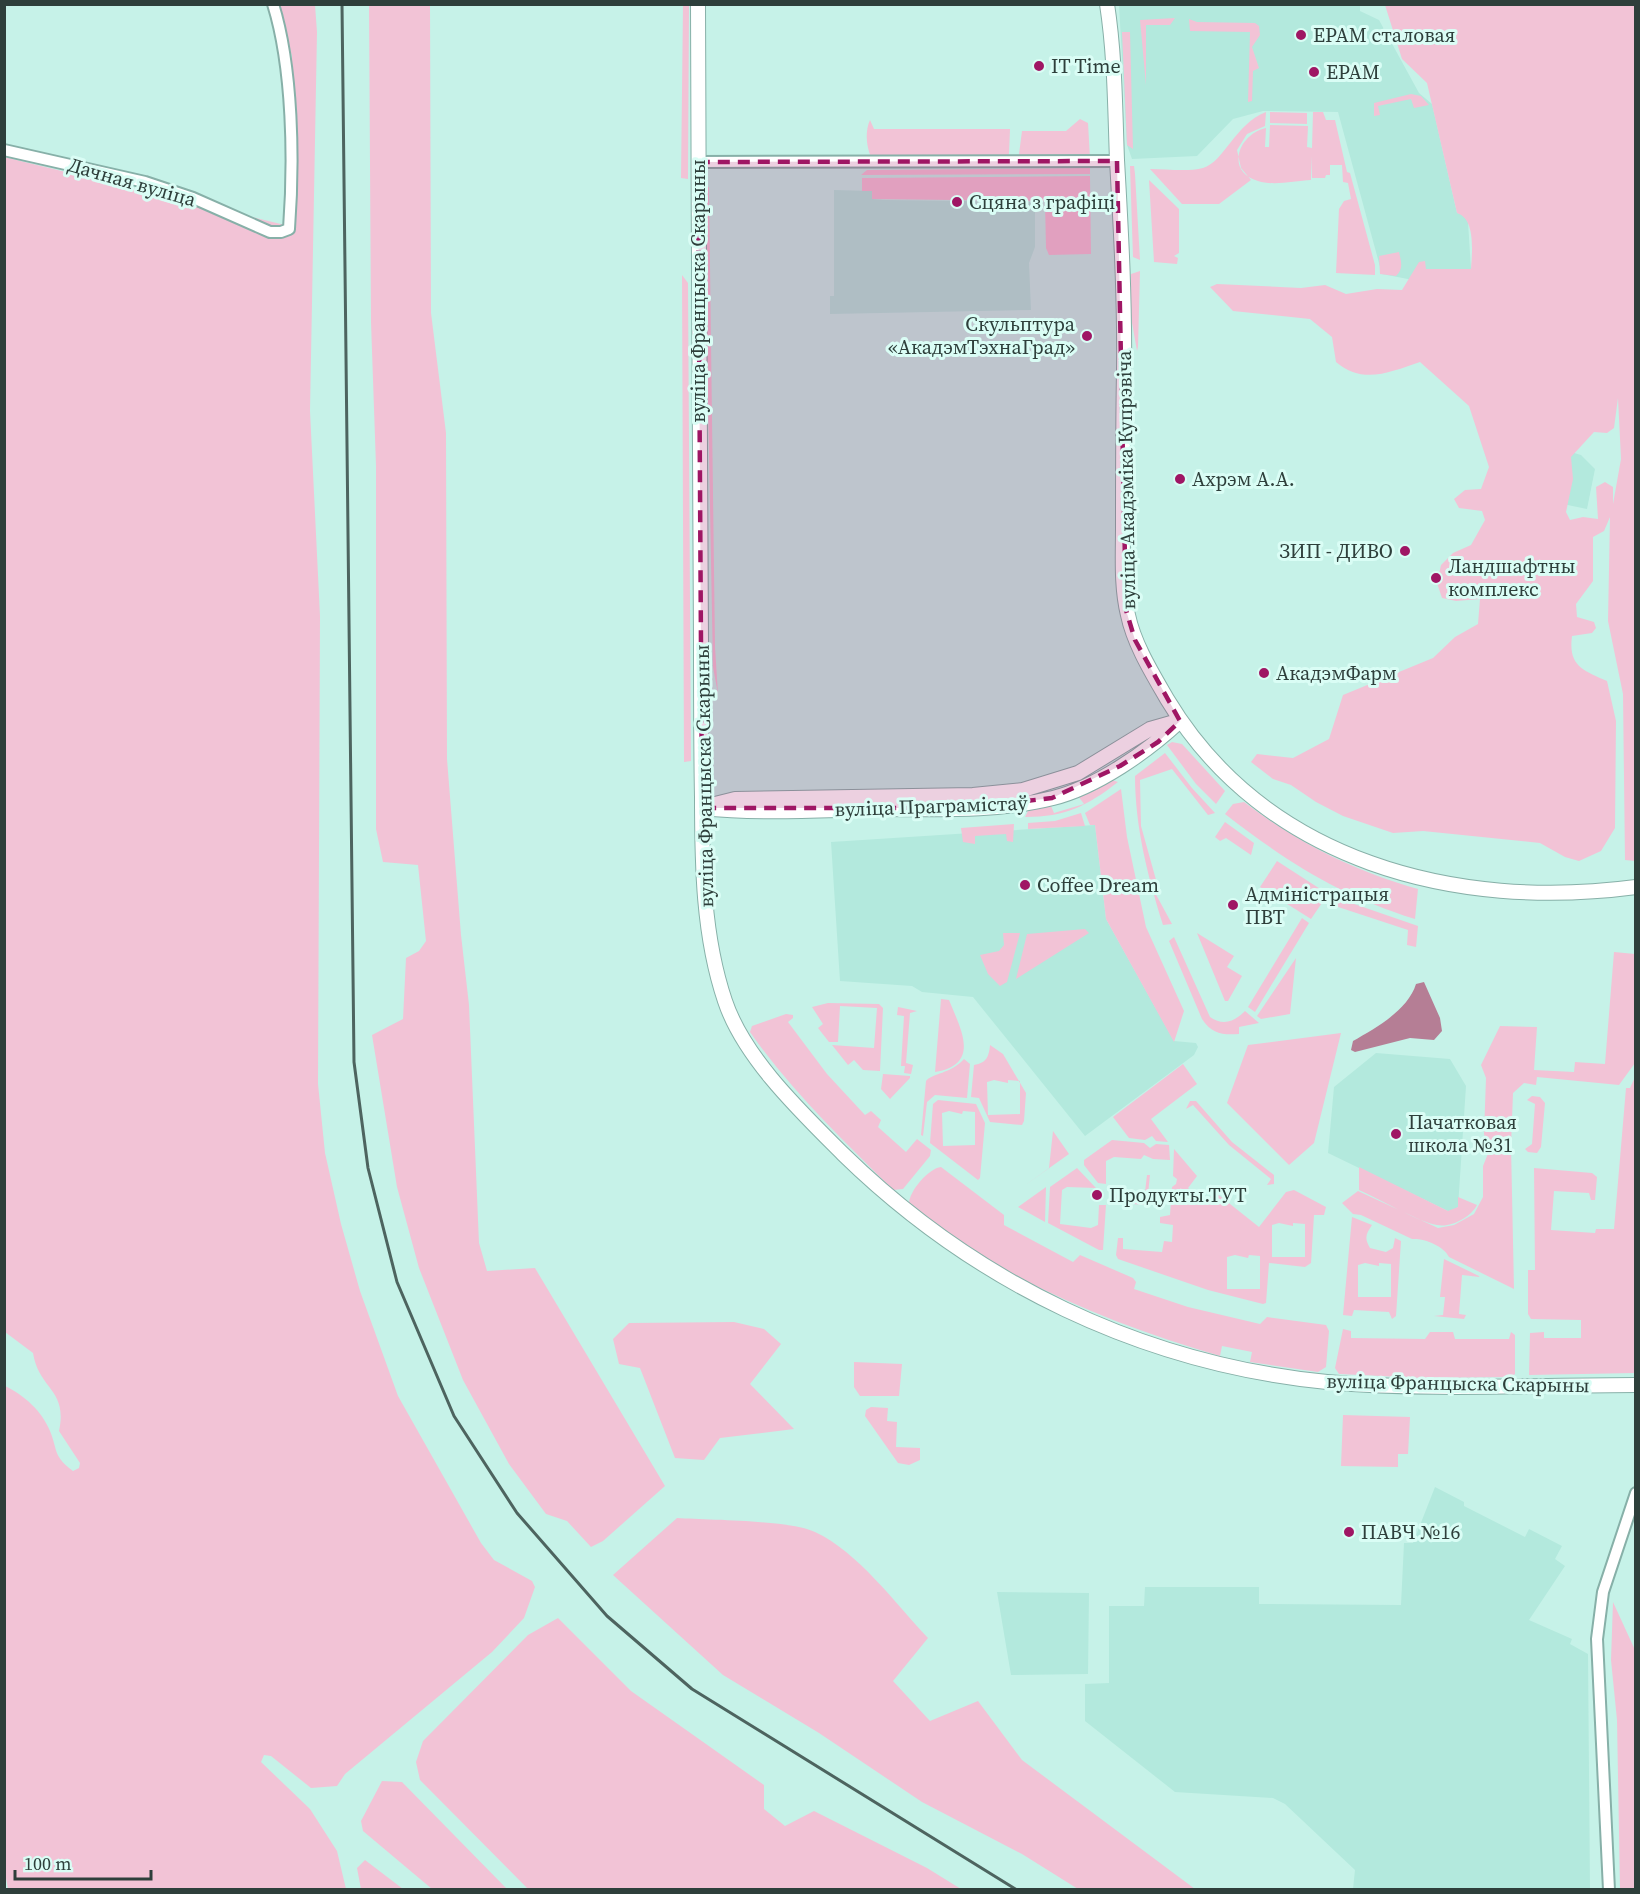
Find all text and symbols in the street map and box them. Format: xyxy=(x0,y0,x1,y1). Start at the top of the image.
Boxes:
place label: EPAM сталовая xyxy=(1313,21,1455,49)
marker: EPAM сталовая xyxy=(1294,28,1308,42)
place label: IT Time xyxy=(1051,52,1121,80)
place label: EPAM xyxy=(1326,58,1380,86)
marker: IT Time xyxy=(1032,59,1046,73)
marker: EPAM xyxy=(1307,65,1321,79)
street label: Дачная вуліца xyxy=(65,150,200,214)
street label: вуліца Францыска Скарыны xyxy=(684,159,712,423)
place label: Сцяна з графіці xyxy=(969,188,1115,216)
marker: Сцяна з графіці xyxy=(950,195,964,209)
place label: Скульптура «АкадэмТэхнаГрад» xyxy=(888,310,1076,361)
marker: Скульптура «АкадэмТэхнаГрад» xyxy=(1080,329,1094,343)
street label: вуліца Акадэміка Купрэвіча xyxy=(1110,349,1142,610)
place label: Ахрэм А.А. xyxy=(1192,465,1295,493)
marker: Ахрэм А.А. xyxy=(1173,472,1187,486)
place label: ЗИП - ДИВО xyxy=(1279,537,1393,565)
marker: ЗИП - ДИВО xyxy=(1398,544,1412,558)
place label: Ландшафтны комплекс xyxy=(1448,552,1576,603)
marker: Ландшафтны комплекс xyxy=(1429,571,1443,585)
street label: вуліца Францыска Скарыны xyxy=(688,644,720,908)
place label: АкадэмФарм xyxy=(1276,659,1397,687)
marker: АкадэмФарм xyxy=(1257,666,1271,680)
street label: вуліца Праграмістаў xyxy=(834,789,1029,823)
place label: Coffee Dream xyxy=(1037,871,1159,899)
marker: Coffee Dream xyxy=(1018,878,1032,892)
place label: Адміністрацыя ПВТ xyxy=(1245,880,1389,931)
marker: Адміністрацыя ПВТ xyxy=(1226,898,1240,912)
place label: Пачатковая школа №31 xyxy=(1408,1108,1517,1159)
marker: Пачатковая школа №31 xyxy=(1389,1127,1403,1141)
place label: Продукты.ТУТ xyxy=(1109,1181,1247,1209)
marker: Продукты.ТУТ xyxy=(1090,1188,1104,1202)
street label: вуліца Францыска Скарыны xyxy=(1326,1367,1590,1399)
place label: ПАВЧ №16 xyxy=(1361,1518,1461,1546)
marker: ПАВЧ №16 xyxy=(1342,1525,1356,1539)
scale bar xyxy=(15,1843,152,1881)
text: 100 m xyxy=(24,1851,71,1876)

